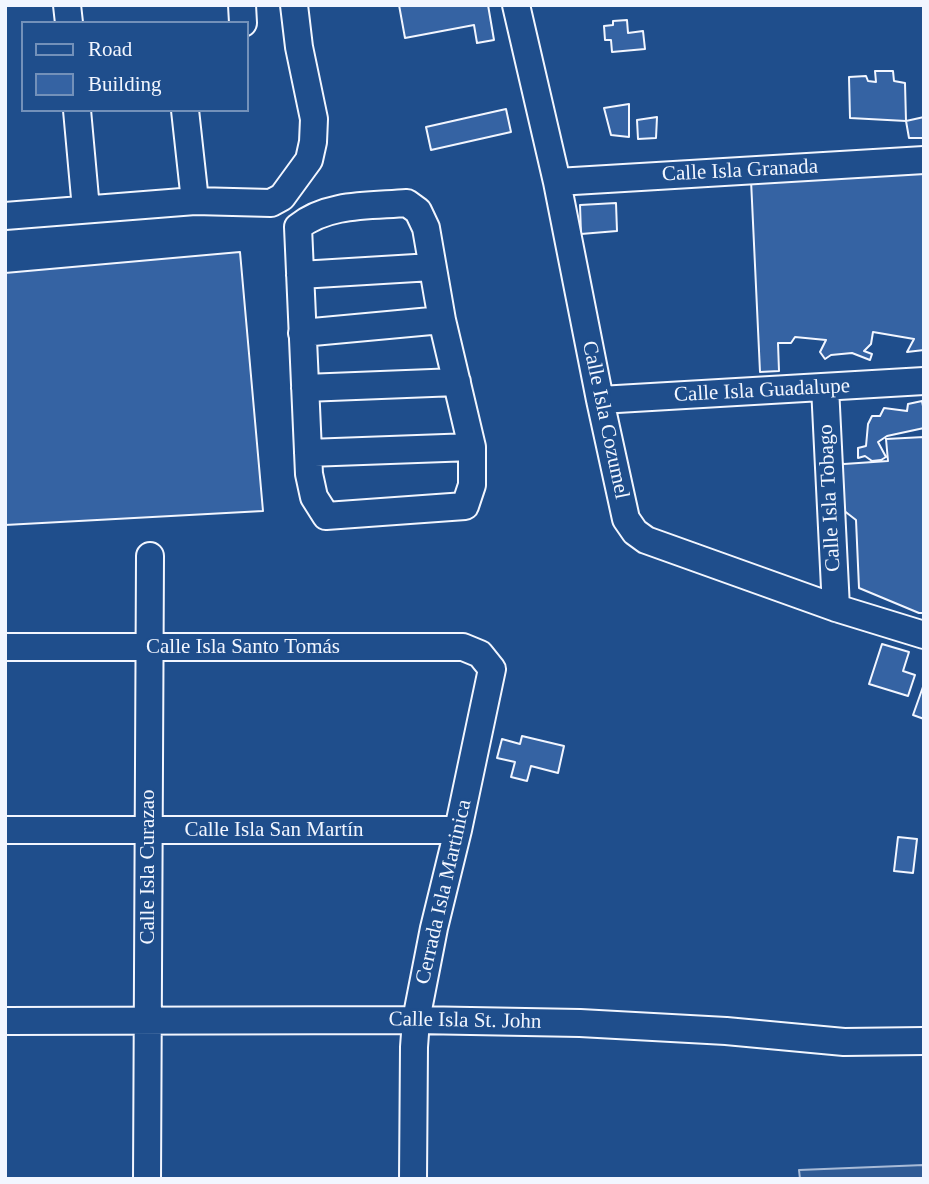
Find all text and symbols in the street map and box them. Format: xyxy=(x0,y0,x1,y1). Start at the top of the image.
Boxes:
legend xyxy=(21,21,248,112)
text: Road xyxy=(88,37,132,61)
text: Building xyxy=(88,72,162,96)
street label: Calle Isla Granada xyxy=(661,154,819,188)
street label: Calle Isla Cozumel xyxy=(576,339,634,501)
street label: Calle Isla Guadalupe xyxy=(673,374,851,408)
street label: Calle Isla Tobago xyxy=(814,424,846,572)
street label: Calle Isla Santo Tomás xyxy=(146,634,340,660)
street label: Calle Isla Curazao xyxy=(135,789,161,945)
street label: Cerrada Isla Martinica xyxy=(410,797,478,987)
street label: Calle Isla San Martín xyxy=(184,817,364,843)
street label: Calle Isla St. John xyxy=(388,1007,542,1035)

